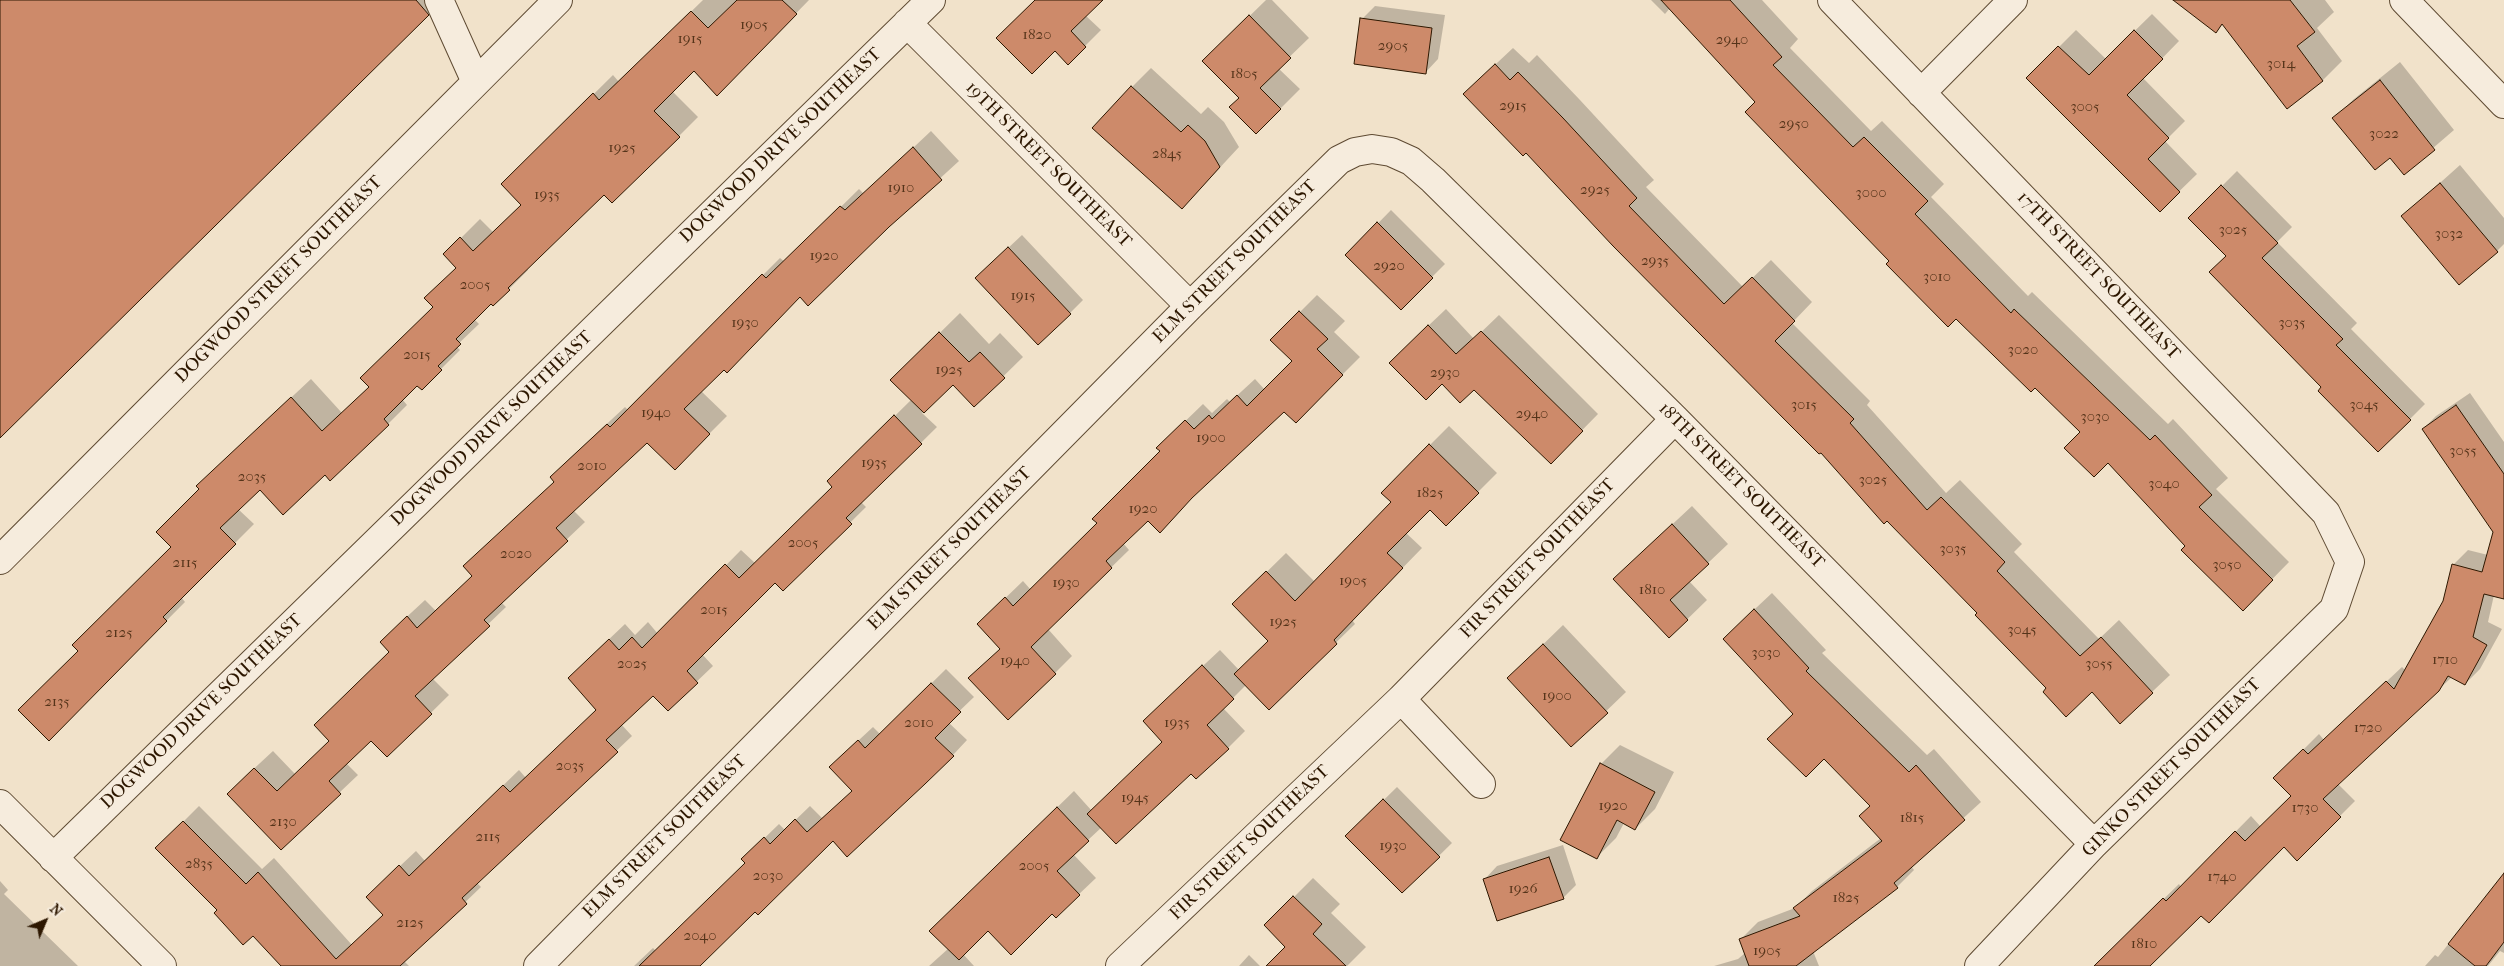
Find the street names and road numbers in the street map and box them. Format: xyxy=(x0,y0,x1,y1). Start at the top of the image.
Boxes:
street label: DOGWOOD DRIVE SOUTHEAST xyxy=(676,44,886,248)
street label: 19TH STREET SOUTHEAST xyxy=(960,77,1136,253)
street label: DOGWOOD STREET SOUTHEAST xyxy=(171,172,387,388)
street label: ELM STREET SOUTHEAST xyxy=(1149,176,1321,348)
street label: 17TH STREET SOUTHEAST xyxy=(2012,187,2184,365)
street label: DOGWOOD DRIVE SOUTHEAST xyxy=(387,327,597,531)
street label: 18TH STREET SOUTHEAST xyxy=(1654,399,1828,573)
street label: ELM STREET SOUTHEAST xyxy=(864,463,1036,635)
street label: FIR STREET SOUTHEAST xyxy=(1456,475,1620,643)
street label: DOGWOOD DRIVE SOUTHEAST xyxy=(97,610,307,814)
street label: GINKO STREET SOUTHEAST xyxy=(2078,674,2266,862)
street label: ELM STREET SOUTHEAST xyxy=(579,751,751,923)
street label: FIR STREET SOUTHEAST xyxy=(1166,761,1334,925)

